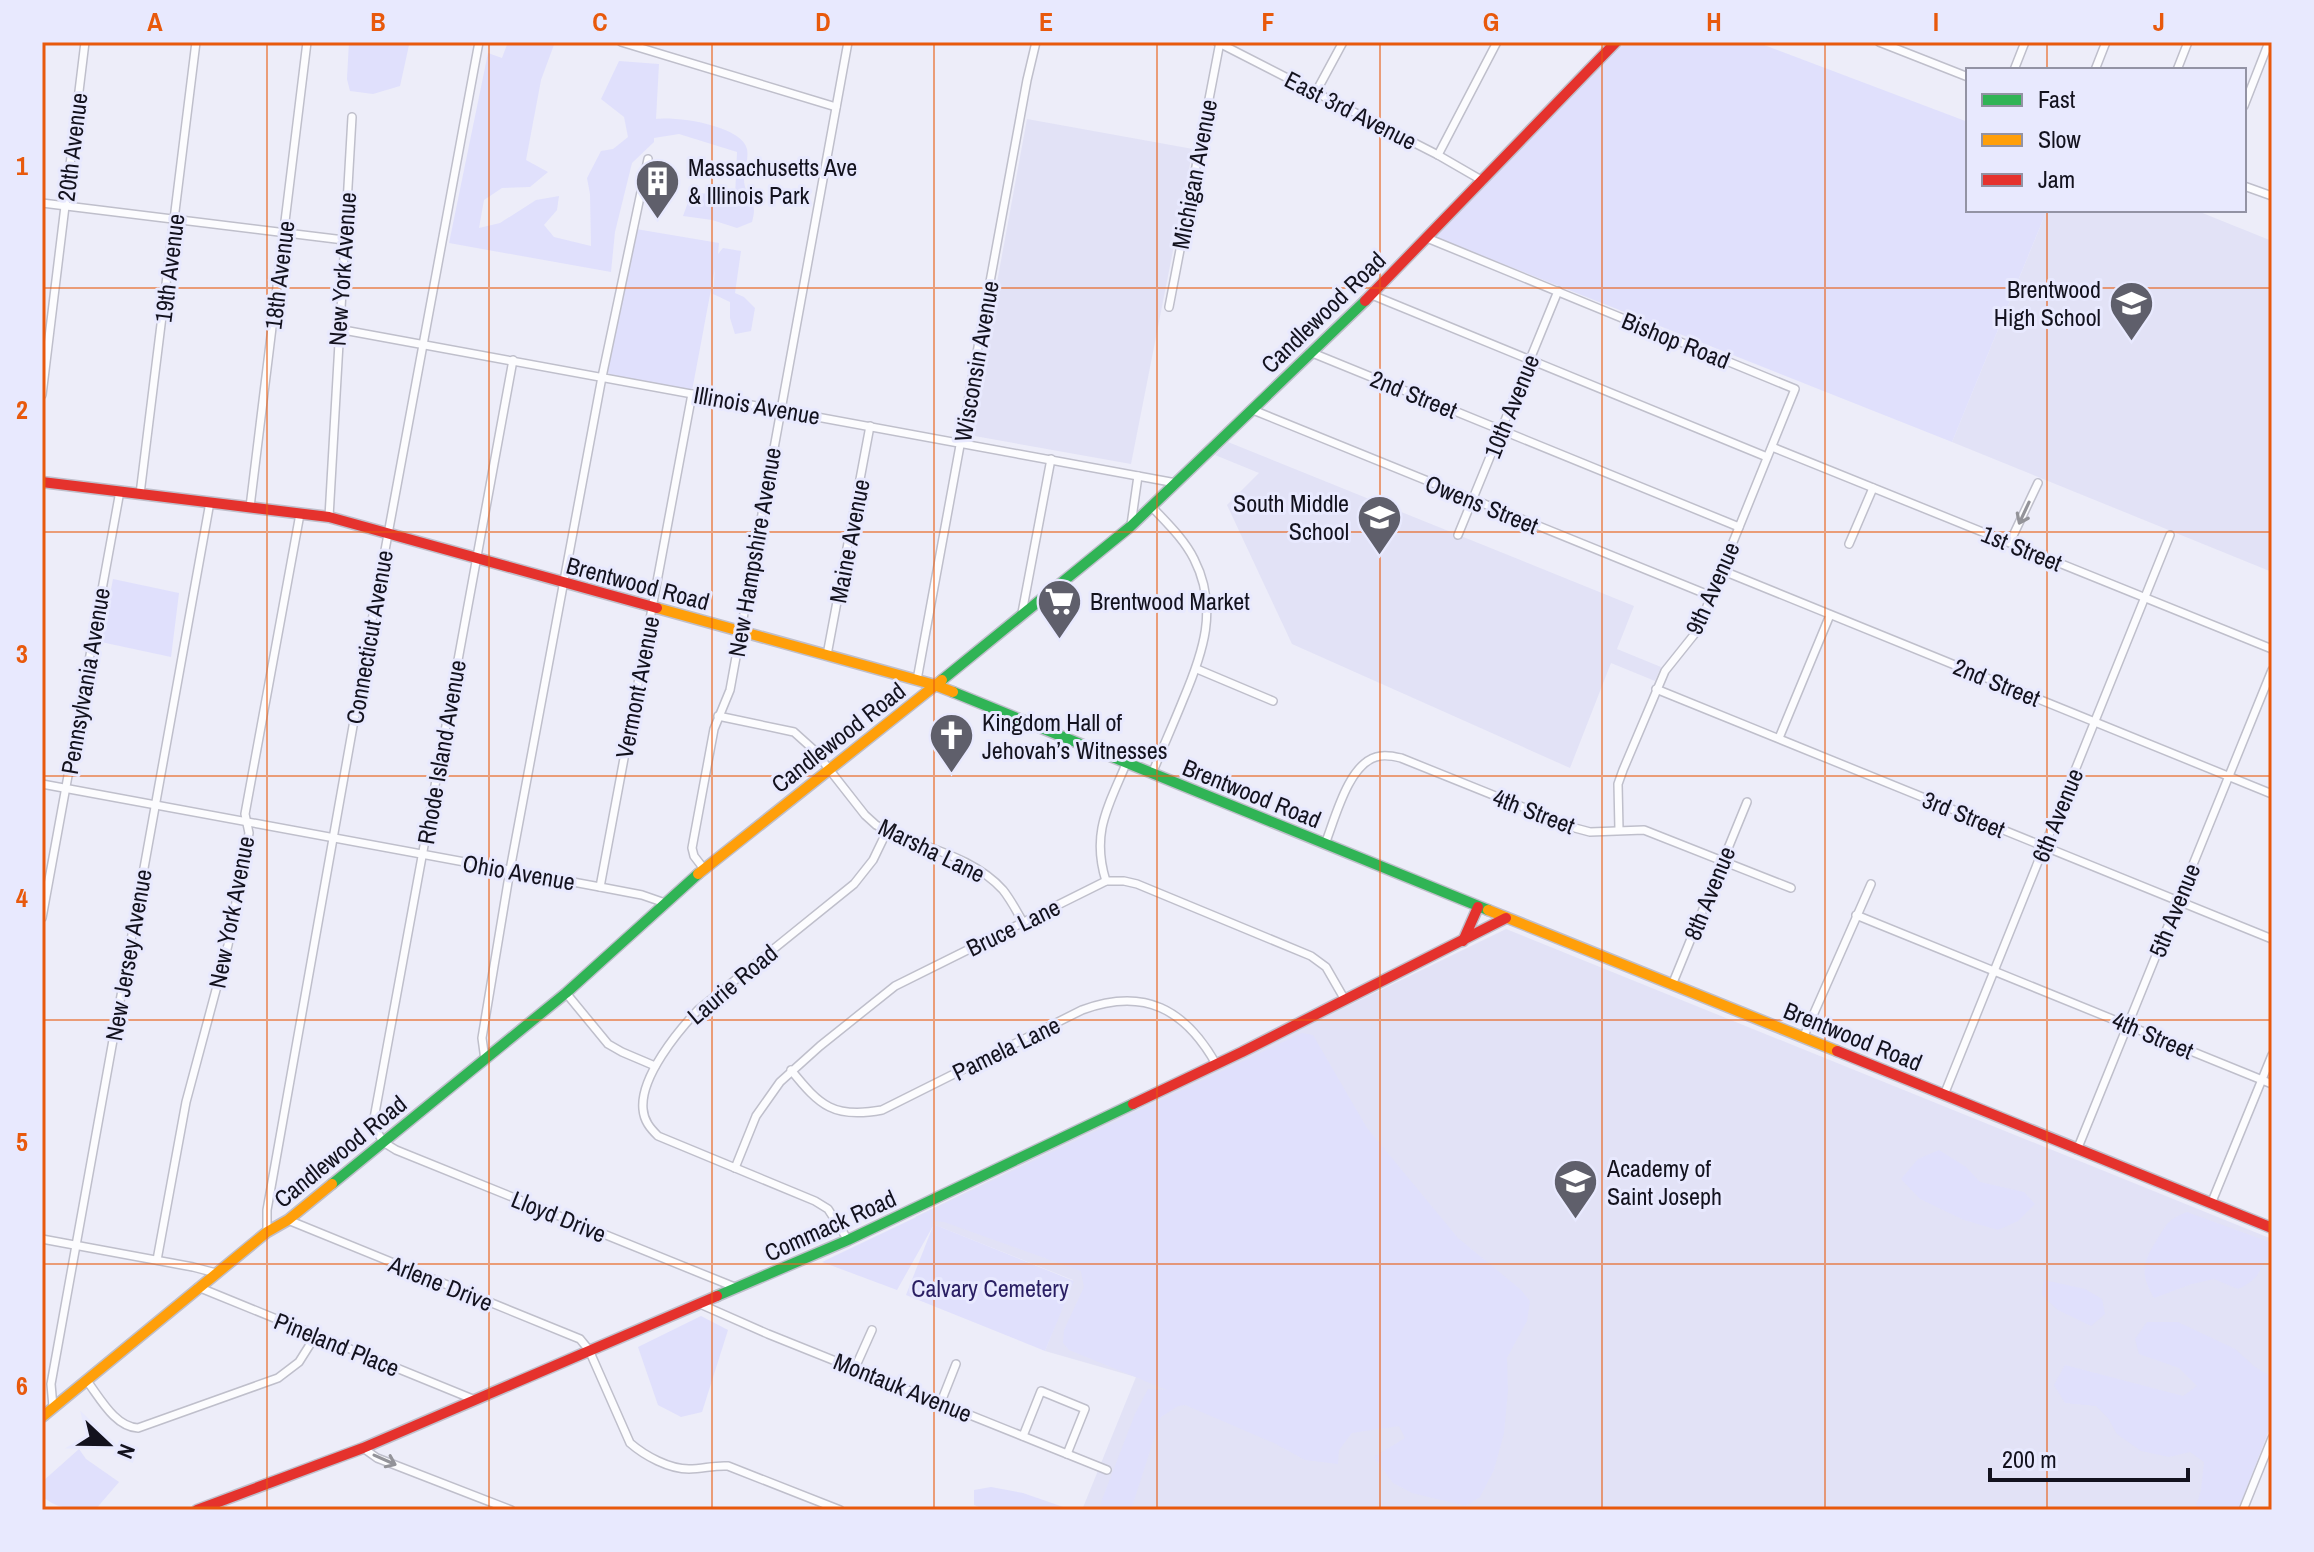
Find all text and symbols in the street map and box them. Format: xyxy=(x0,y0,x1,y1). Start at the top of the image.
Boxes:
text: A xyxy=(147,4,163,39)
text: B xyxy=(370,4,386,39)
text: C xyxy=(592,4,608,39)
text: D xyxy=(815,4,831,39)
text: E xyxy=(1039,4,1053,39)
text: F xyxy=(1261,4,1275,39)
text: G xyxy=(1483,4,1499,39)
text: H xyxy=(1706,4,1722,39)
text: I xyxy=(1933,4,1939,39)
text: J xyxy=(2153,4,2165,39)
street label: East 3rd Avenue xyxy=(1280,63,1422,157)
legend xyxy=(1966,68,2246,212)
text: Fast xyxy=(2038,83,2076,115)
street label: 20th Avenue xyxy=(49,91,95,203)
street label: Michigan Avenue xyxy=(1164,96,1224,252)
text: Slow xyxy=(2038,123,2081,155)
text: 1 xyxy=(16,148,28,183)
place label: Massachusetts Ave & Illinois Park xyxy=(688,151,857,211)
building icon: Massachusetts Ave & Illinois Park xyxy=(633,157,681,220)
text: Jam xyxy=(2038,163,2075,195)
street label: New York Avenue xyxy=(321,191,363,347)
street label: 19th Avenue xyxy=(146,212,192,324)
street label: 18th Avenue xyxy=(256,219,302,331)
street label: Candlewood Road xyxy=(1254,244,1392,380)
place label: Brentwood High School xyxy=(1994,273,2101,333)
street label: Wisconsin Avenue xyxy=(946,278,1006,444)
school or university icon: Brentwood High School xyxy=(2108,279,2156,342)
street label: Bishop Road xyxy=(1617,304,1735,376)
street label: 10th Avenue xyxy=(1476,349,1546,463)
street label: 2nd Street xyxy=(1366,362,1463,426)
street label: Illinois Avenue xyxy=(691,378,823,432)
text: 2 xyxy=(16,392,28,427)
street label: New Hampshire Avenue xyxy=(720,445,788,659)
street label: Owens Street xyxy=(1421,467,1544,541)
street label: Maine Avenue xyxy=(821,476,877,606)
place label: South Middle School xyxy=(1233,487,1349,547)
school or university icon: South Middle School xyxy=(1356,493,1404,556)
one-way arrow xyxy=(2016,500,2031,524)
street label: 1st Street xyxy=(1977,517,2068,579)
street label: 9th Avenue xyxy=(1677,537,1747,639)
street label: Connecticut Avenue xyxy=(338,548,400,726)
street label: Brentwood Road xyxy=(563,549,713,617)
supermarket icon: Brentwood Market xyxy=(1035,577,1083,640)
street label: Pennsylvania Avenue xyxy=(53,585,117,777)
place label: Brentwood Market xyxy=(1090,585,1250,617)
street label: Vermont Avenue xyxy=(608,613,666,761)
text: 3 xyxy=(16,636,28,671)
street label: 2nd Street xyxy=(1949,650,2046,714)
street label: Rhode Island Avenue xyxy=(409,657,473,847)
street label: Candlewood Road xyxy=(764,675,912,799)
place label: Kingdom Hall of Jehovah’s Witnesses xyxy=(982,706,1168,766)
church icon: Kingdom Hall of Jehovah’s Witnesses xyxy=(927,712,975,775)
street label: Brentwood Road xyxy=(1178,751,1326,835)
street label: 6th Avenue xyxy=(2024,763,2090,867)
street label: 4th Street xyxy=(1488,781,1580,841)
street label: 3rd Street xyxy=(1918,783,2011,845)
street label: Marsha Lane xyxy=(873,810,991,890)
street label: New York Avenue xyxy=(201,833,261,991)
street label: 8th Avenue xyxy=(1676,841,1742,945)
street label: Ohio Avenue xyxy=(460,846,578,898)
street label: 5th Avenue xyxy=(2141,858,2207,962)
street label: New Jersey Avenue xyxy=(97,867,159,1043)
text: 4 xyxy=(16,880,28,915)
street label: Bruce Lane xyxy=(961,891,1065,963)
street label: Laurie Road xyxy=(680,937,784,1031)
street label: Brentwood Road xyxy=(1779,994,1927,1078)
street label: 4th Street xyxy=(2107,1004,2199,1067)
street label: Pamela Lane xyxy=(947,1008,1065,1088)
street label: Candlewood Road xyxy=(267,1088,413,1214)
text: 5 xyxy=(16,1124,28,1159)
place label: Academy of Saint Joseph xyxy=(1606,1152,1722,1212)
school or university icon: Academy of Saint Joseph xyxy=(1552,1158,1600,1221)
street label: Commack Road xyxy=(759,1182,901,1268)
street label: Lloyd Drive xyxy=(507,1183,611,1249)
street label: Arlene Drive xyxy=(383,1247,498,1318)
park label: Calvary Cemetery xyxy=(911,1272,1069,1304)
street label: Pineland Place xyxy=(270,1304,404,1384)
street label: Montauk Avenue xyxy=(829,1345,977,1429)
text: 6 xyxy=(16,1368,28,1403)
north arrow xyxy=(68,1404,148,1484)
scale bar xyxy=(1990,1432,2188,1482)
text: N xyxy=(110,1440,143,1463)
text: 200 m xyxy=(2002,1443,2057,1475)
one-way arrow xyxy=(372,1453,396,1468)

